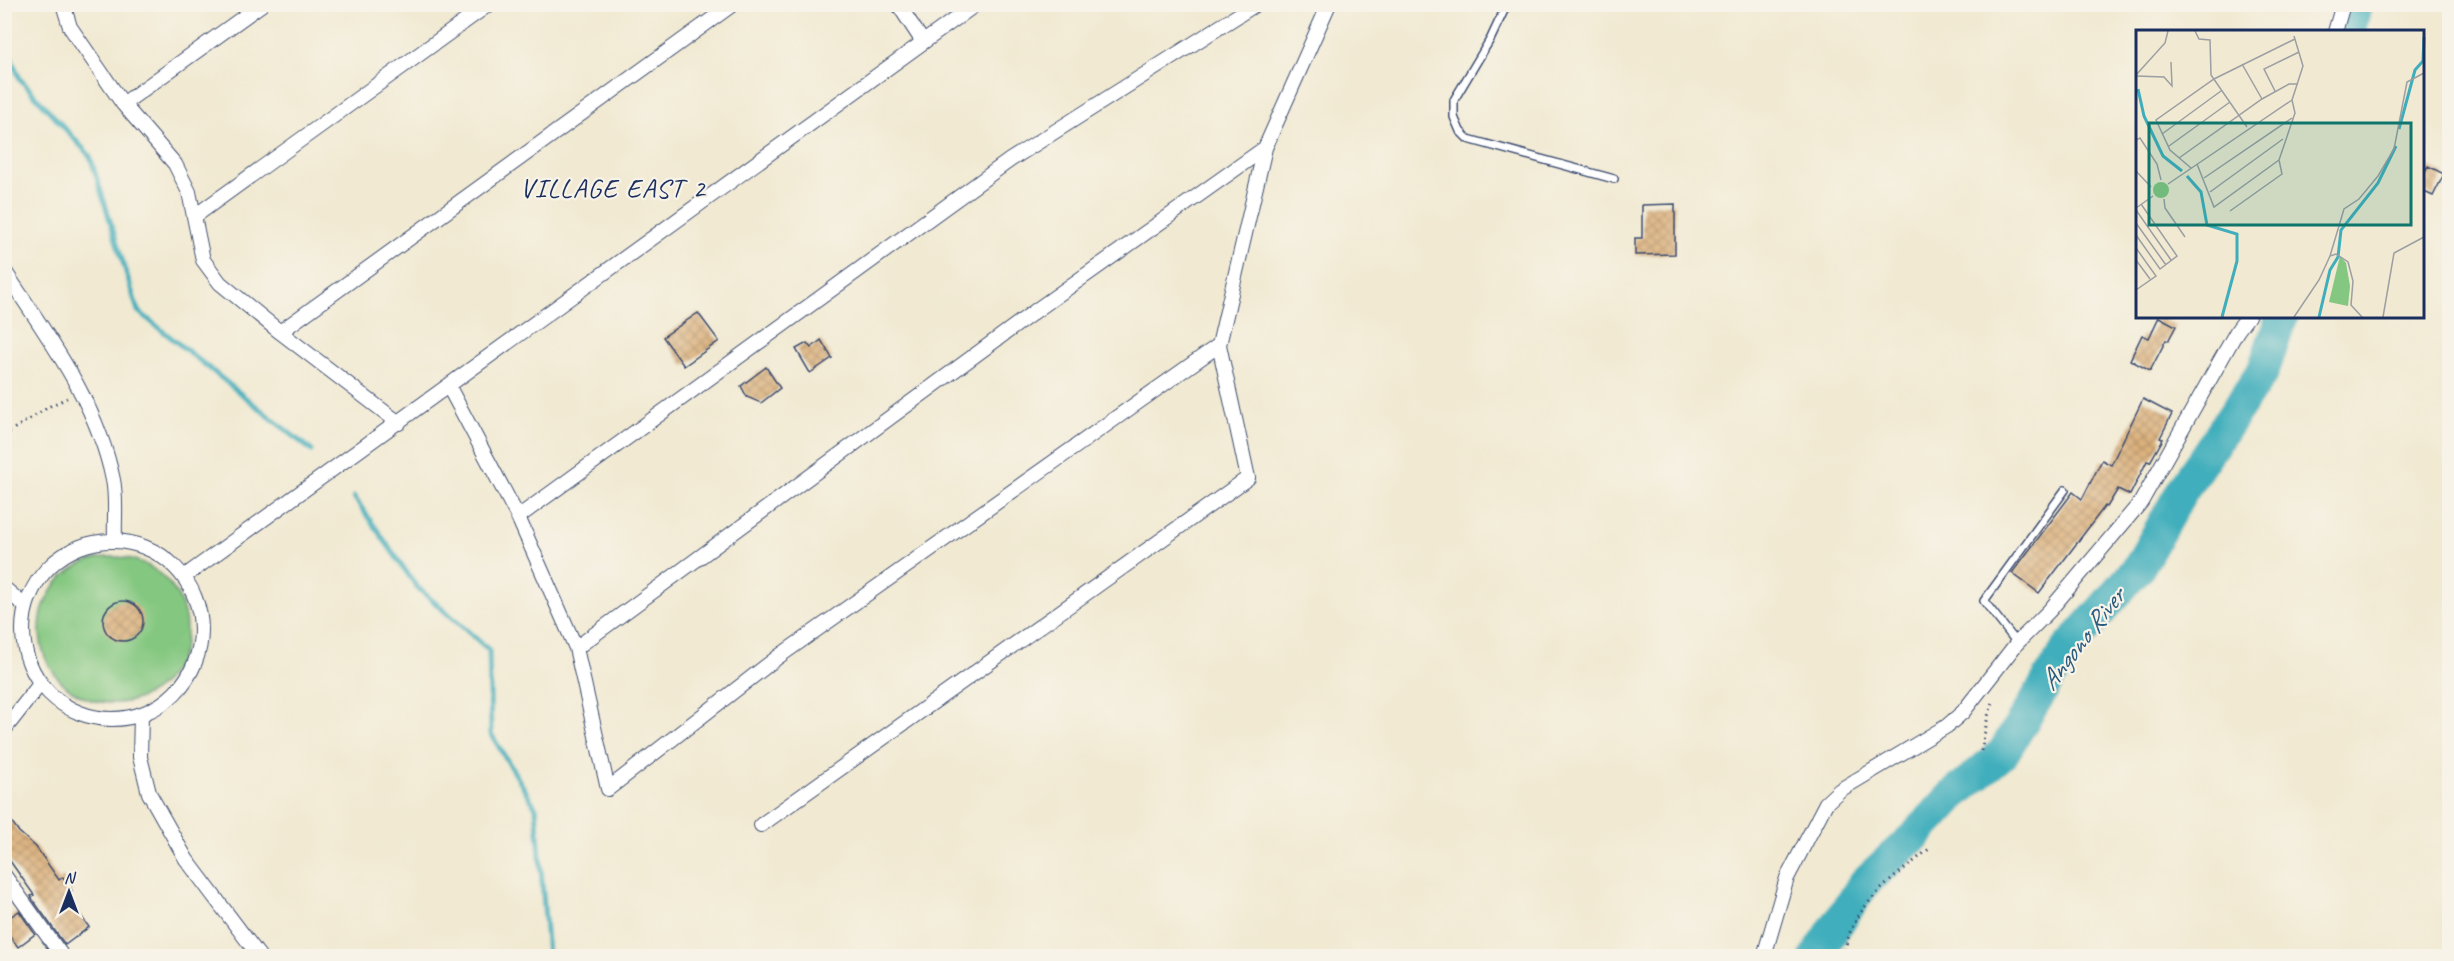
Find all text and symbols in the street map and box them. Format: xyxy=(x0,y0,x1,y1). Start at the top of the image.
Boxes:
inset map xyxy=(2136,30,2424,318)
district label: VILLAGE EAST 2 xyxy=(520,171,706,205)
water label: Angono River xyxy=(2032,578,2135,697)
north arrow xyxy=(39,862,99,922)
text: N xyxy=(64,868,77,888)

